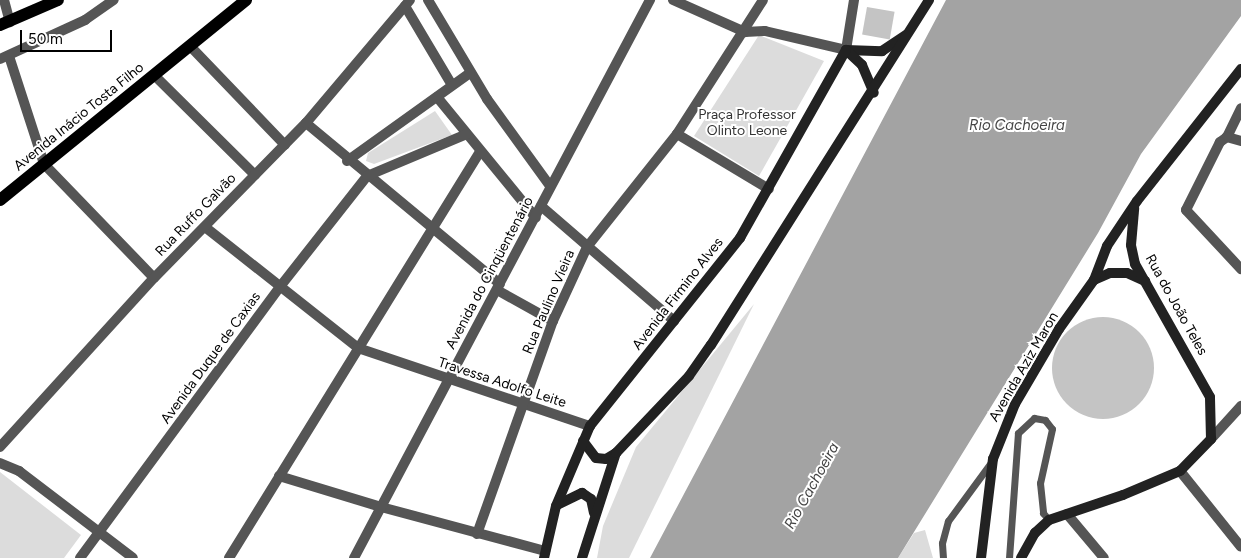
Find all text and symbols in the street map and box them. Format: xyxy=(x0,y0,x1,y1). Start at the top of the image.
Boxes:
scale bar xyxy=(22,20,115,52)
text: 50 m xyxy=(28,30,63,48)
street label: Avenida Inácio Tosta Filho xyxy=(11,59,147,175)
park label: Praça Professor Olinto Leone xyxy=(698,107,796,140)
water label: Rio Cachoeira xyxy=(969,117,1065,135)
street label: Rua Ruffo Galvão xyxy=(152,170,240,260)
street label: Avenida do Cinqüentenário xyxy=(443,194,537,352)
street label: Avenida Firmino Alves xyxy=(629,234,727,354)
street label: Rua Paulino Vieira xyxy=(519,247,579,357)
street label: Rua do João Teles xyxy=(1141,252,1211,358)
street label: Avenida Duque de Caxias xyxy=(158,289,264,427)
street label: Avenida Aziz Maron xyxy=(986,309,1062,425)
street label: Travessa Adolfo Leite xyxy=(436,354,568,412)
water label: Rio Cachoeira xyxy=(781,440,843,532)

